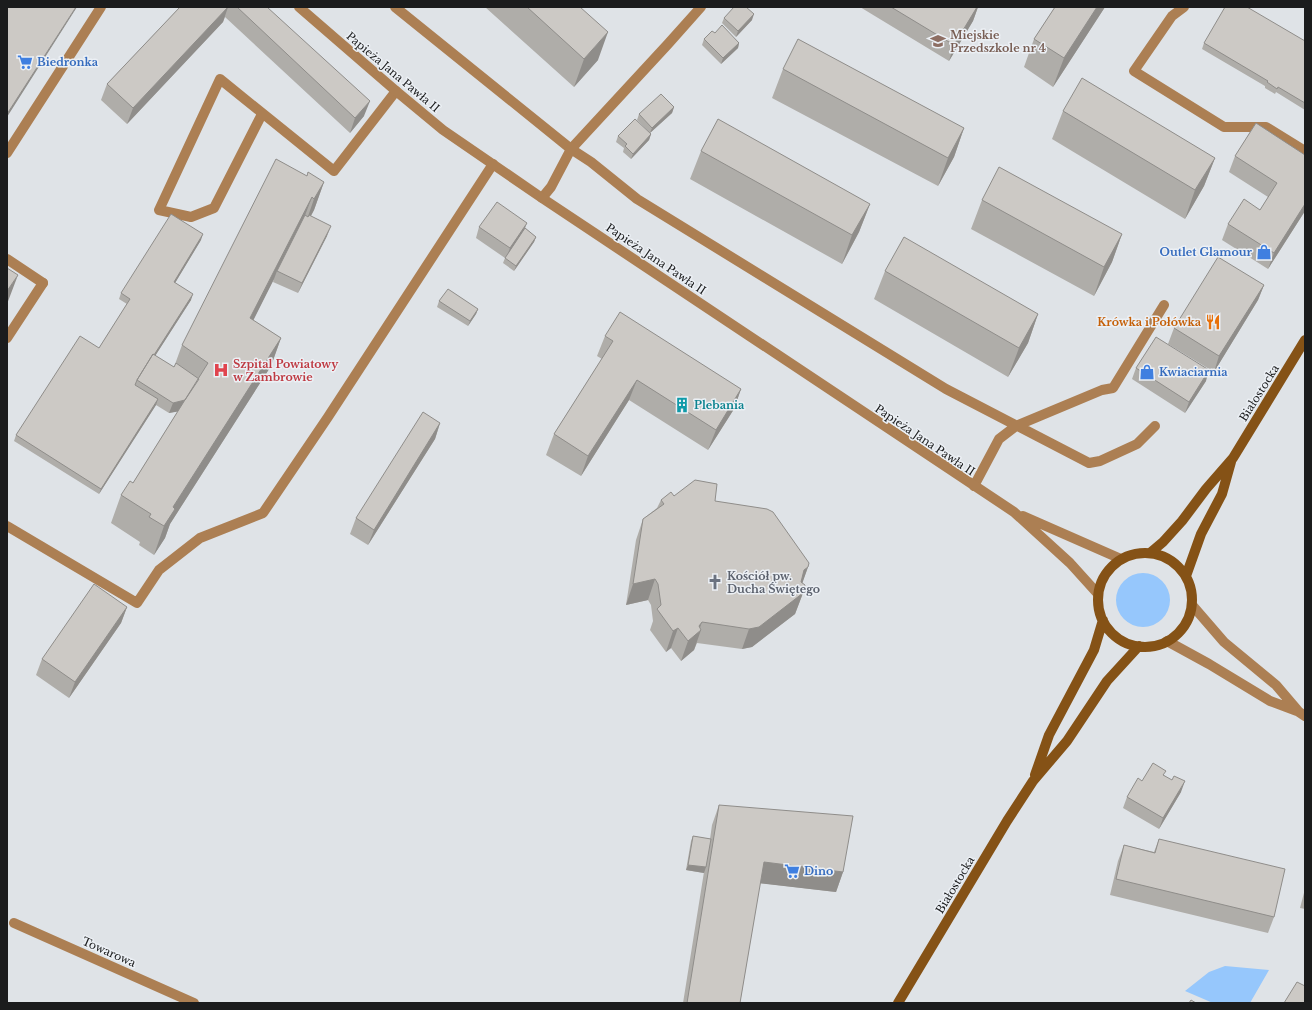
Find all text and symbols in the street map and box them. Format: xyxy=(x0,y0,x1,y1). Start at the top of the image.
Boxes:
place label: Miejskie Przedszkole nr 4 xyxy=(950,28,1046,55)
street label: Papieża Jana Pawła II xyxy=(343,29,443,115)
school or university icon: Miejskie Przedszkole nr 4 xyxy=(929,32,947,50)
supermarket icon: Biedronka xyxy=(16,53,34,71)
place label: Biedronka xyxy=(37,55,99,69)
street label: Papieża Jana Pawła II xyxy=(603,220,709,298)
shop icon: Outlet Glamour xyxy=(1255,243,1273,261)
place label: Outlet Glamour xyxy=(1160,245,1253,259)
restaurant icon: Krówka i Połówka xyxy=(1204,313,1222,331)
place label: Krówka i Połówka xyxy=(1097,315,1202,329)
place label: Szpital Powiatowy w Zambrowie xyxy=(233,357,339,384)
hospital icon: Szpital Powiatowy w Zambrowie xyxy=(212,361,230,379)
street label: Białostocka xyxy=(1236,361,1282,424)
shop icon: Kwiaciarnia xyxy=(1138,363,1156,381)
place label: Kwiaciarnia xyxy=(1159,365,1228,379)
building icon: Plebania xyxy=(673,396,691,414)
place label: Plebania xyxy=(694,398,745,412)
street label: Papieża Jana Pawła II xyxy=(872,401,978,479)
place label: Kościół pw. Ducha Świętego xyxy=(727,569,820,596)
church icon: Kościół pw. Ducha Świętego xyxy=(706,573,724,591)
street label: Białostocka xyxy=(932,853,978,916)
supermarket icon: Dino xyxy=(783,862,801,880)
place label: Dino xyxy=(804,864,833,878)
street label: Towarowa xyxy=(80,934,139,970)

